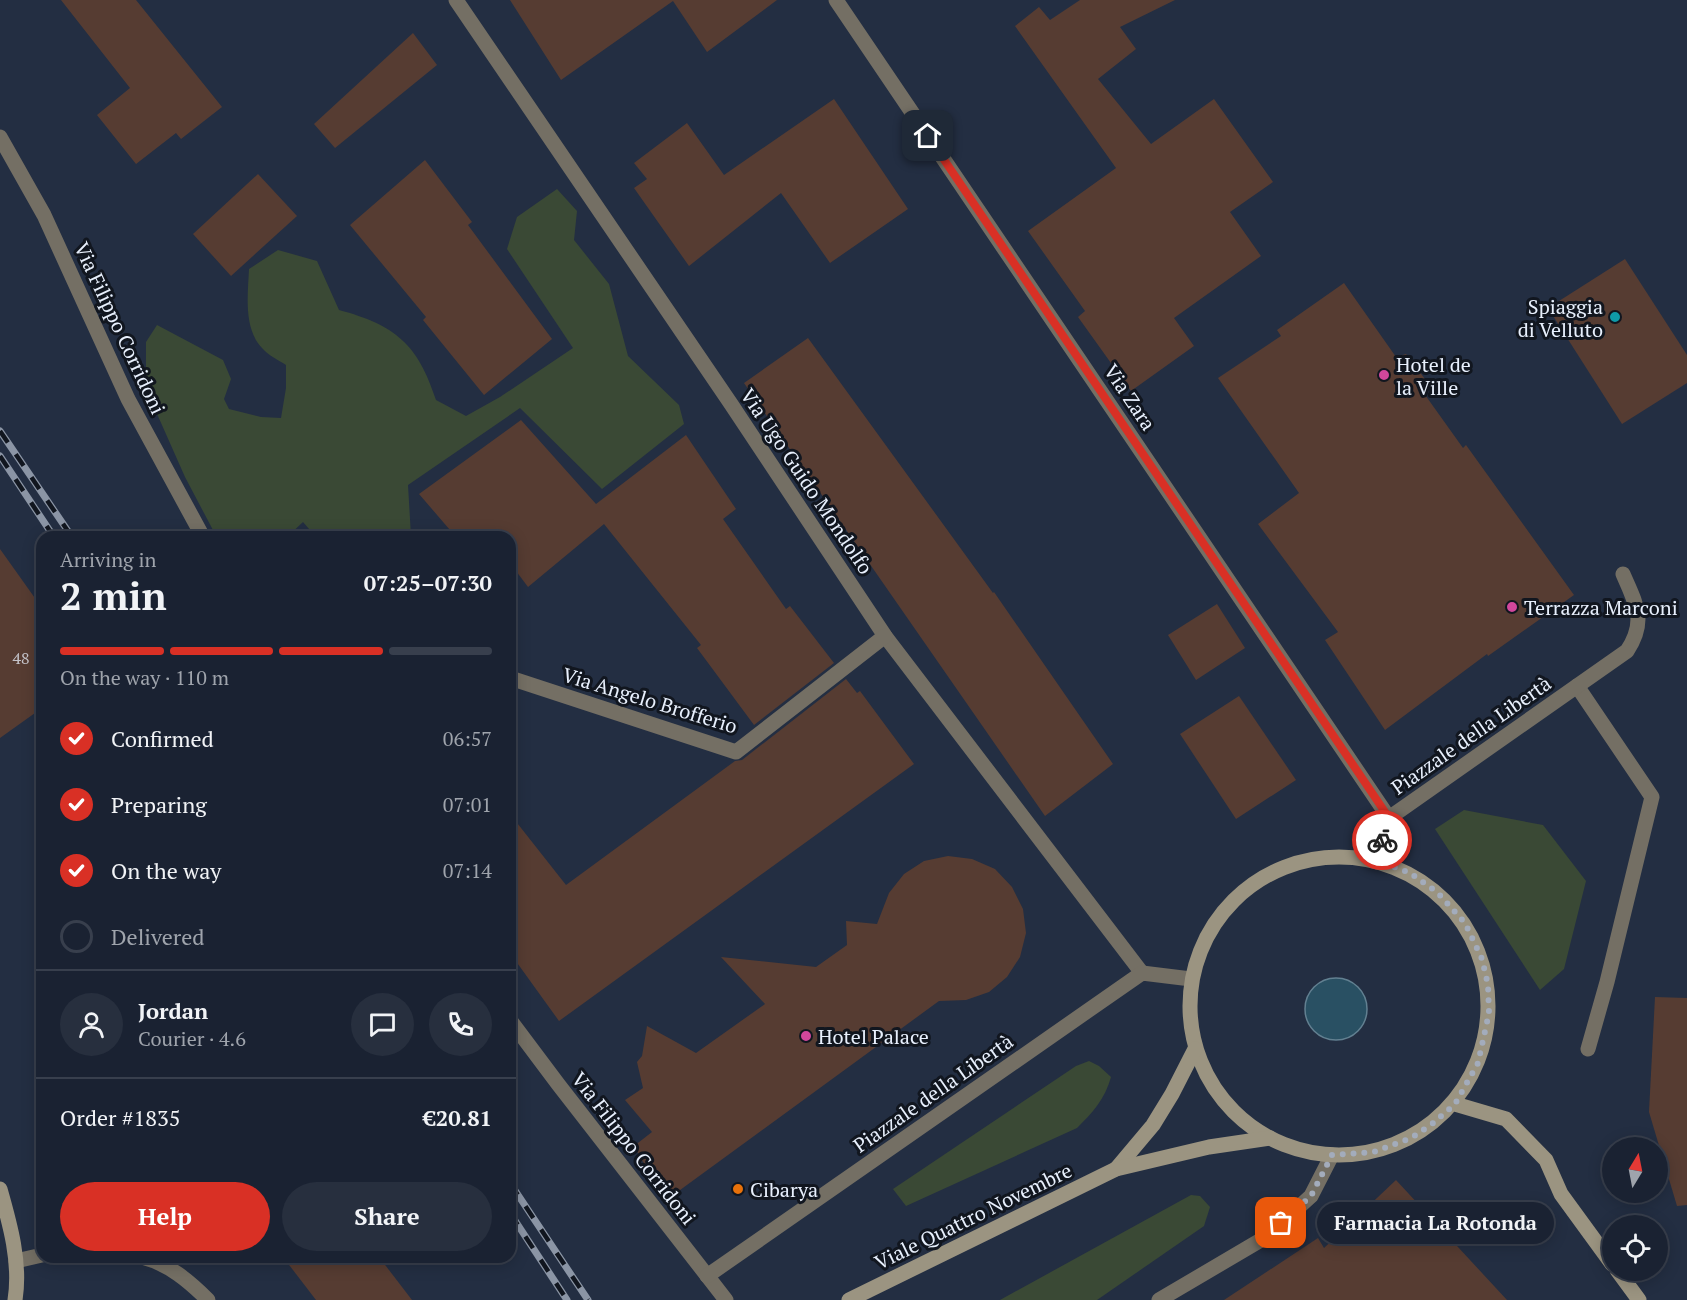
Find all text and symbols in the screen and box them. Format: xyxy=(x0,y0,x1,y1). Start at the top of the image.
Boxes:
pin xyxy=(902,110,953,161)
icon: home xyxy=(911,119,944,152)
street label: Via Filippo Corridoni xyxy=(68,238,172,418)
place label: Spiaggia di Velluto xyxy=(1518,293,1603,343)
marker: Spiaggia di Velluto xyxy=(1608,310,1622,324)
place label: Hotel de la Ville xyxy=(1396,351,1471,401)
street label: Via Zara xyxy=(1098,358,1162,436)
marker: Hotel de la Ville xyxy=(1377,368,1391,382)
street label: Via Ugo Guido Mondolfo xyxy=(735,383,879,579)
text: Arriving in xyxy=(60,546,156,573)
text: 07:25–07:30 xyxy=(364,568,492,597)
text: 2 min xyxy=(60,569,167,621)
place label: Terrazza Marconi xyxy=(1524,594,1678,621)
marker: Terrazza Marconi xyxy=(1505,600,1519,614)
house number: 48 xyxy=(12,647,30,669)
street label: Via Angelo Brofferio xyxy=(559,661,741,739)
text: On the way · 110 m xyxy=(60,664,229,691)
street label: Piazzale della Libertà xyxy=(1386,670,1556,800)
icon: check xyxy=(60,722,93,755)
text: Confirmed xyxy=(111,724,214,753)
text: 06:57 xyxy=(443,725,492,752)
icon: check xyxy=(60,788,93,821)
text: Preparing xyxy=(111,790,207,819)
text: 07:01 xyxy=(443,791,492,818)
courier xyxy=(1352,810,1412,870)
icon: bike xyxy=(1366,824,1399,857)
icon: check xyxy=(60,854,93,887)
text: On the way xyxy=(111,856,221,885)
text: 07:14 xyxy=(443,857,492,884)
text: Delivered xyxy=(111,922,204,951)
button: person xyxy=(60,993,123,1056)
button: chat xyxy=(351,993,414,1056)
button: phone xyxy=(429,993,492,1056)
text: Jordan xyxy=(138,996,208,1025)
place label: Hotel Palace xyxy=(818,1023,929,1050)
text: Courier · 4.6 xyxy=(138,1025,246,1052)
street label: Piazzale della Libertà xyxy=(848,1028,1018,1158)
marker: Hotel Palace xyxy=(799,1029,813,1043)
street label: Via Filippo Corridoni xyxy=(566,1066,702,1230)
text: Order #1835 xyxy=(60,1103,180,1132)
text: €20.81 xyxy=(423,1103,492,1132)
north arrow xyxy=(1602,1137,1668,1203)
map controls xyxy=(1602,1137,1668,1281)
street label: Viale Quattro Novembre xyxy=(870,1156,1076,1276)
place label: Cibarya xyxy=(750,1176,818,1203)
button: Help xyxy=(60,1182,270,1251)
button: Share xyxy=(282,1182,492,1251)
marker: Cibarya xyxy=(731,1182,745,1196)
pin xyxy=(1255,1197,1306,1248)
callout: Farmacia La Rotonda xyxy=(1317,1202,1554,1244)
icon: bag xyxy=(1264,1206,1297,1239)
text: Farmacia La Rotonda xyxy=(1334,1209,1537,1236)
button: locate xyxy=(1602,1215,1668,1281)

